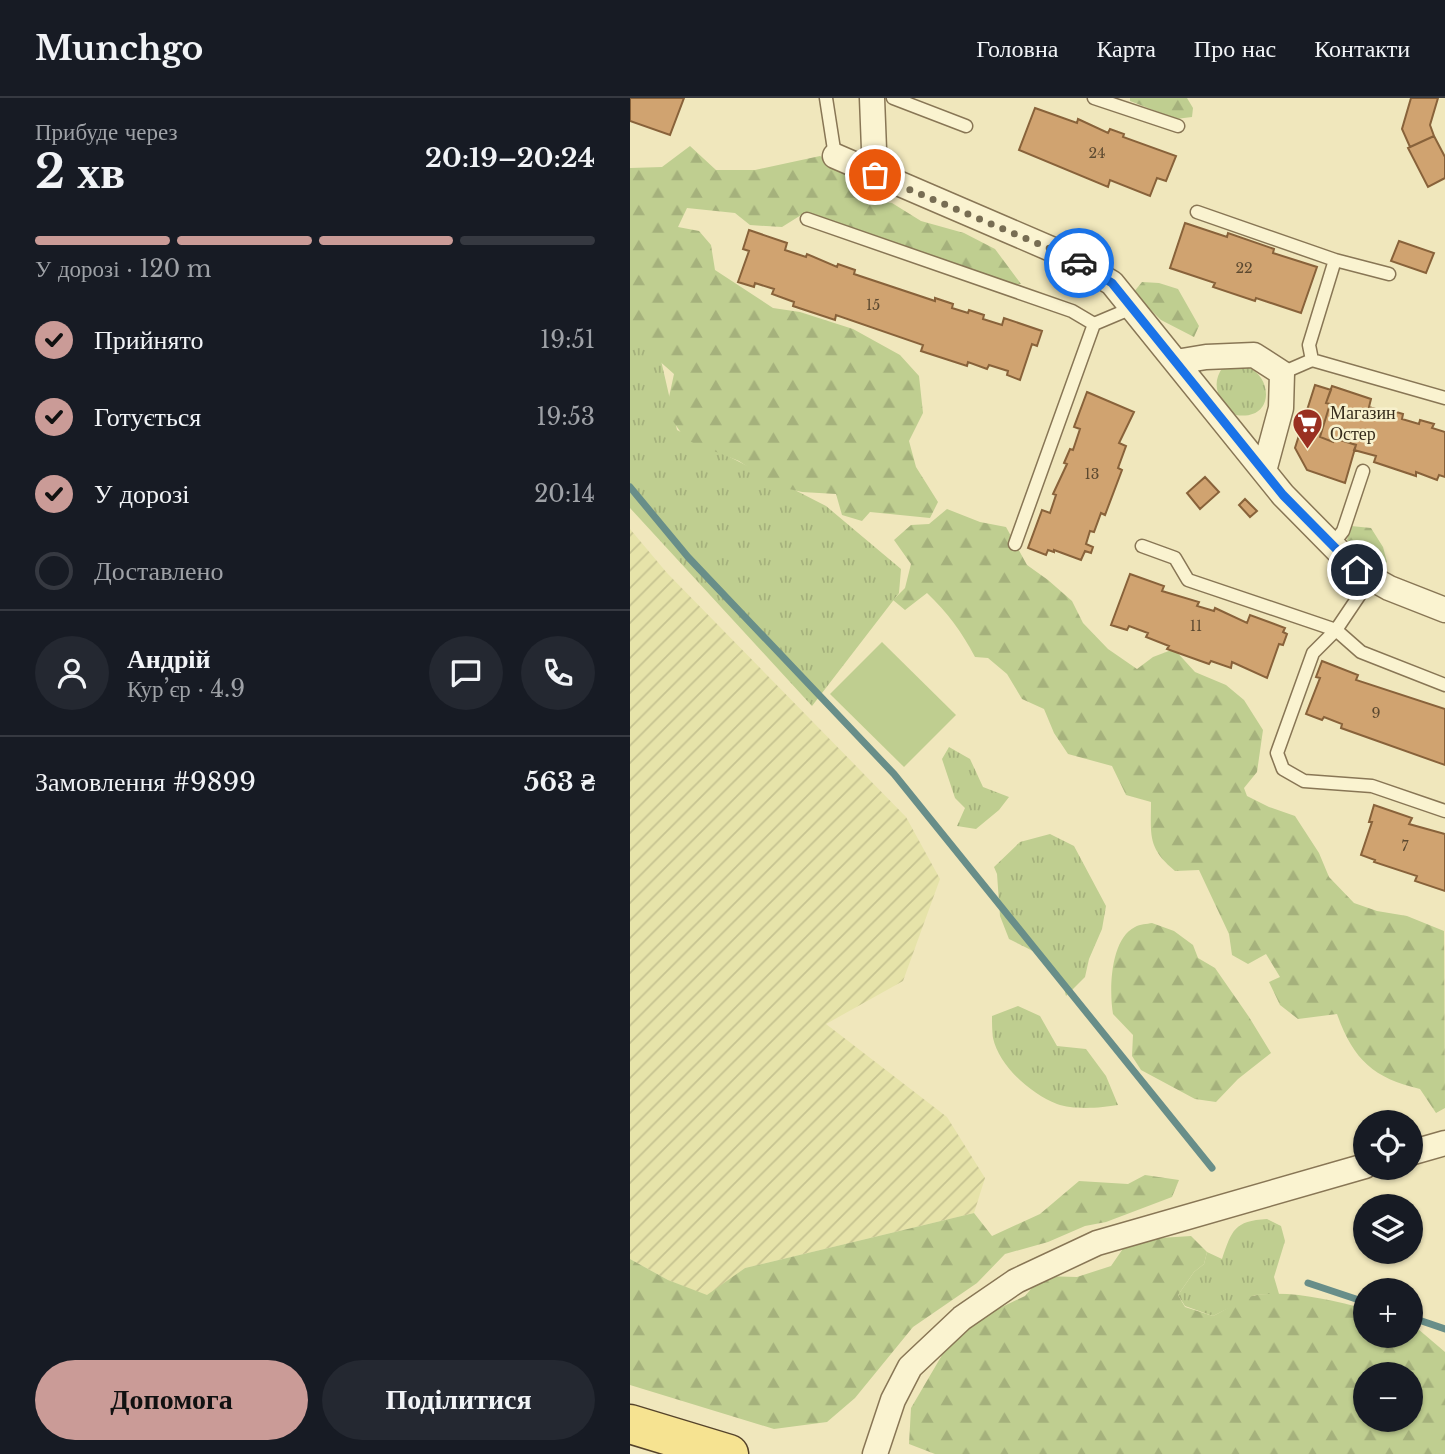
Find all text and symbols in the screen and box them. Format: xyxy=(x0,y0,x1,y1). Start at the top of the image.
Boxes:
text: Munchgo xyxy=(35,28,203,69)
text: Головна xyxy=(976,34,1058,63)
text: Карта xyxy=(1096,34,1156,63)
text: Про нас xyxy=(1194,34,1276,63)
text: Контакти xyxy=(1314,34,1410,63)
text: Прибуде через xyxy=(35,118,178,146)
text: 20:19–20:24 xyxy=(425,142,595,174)
text: 2 хв xyxy=(35,143,125,200)
house number: 24 xyxy=(1089,144,1105,162)
pin xyxy=(845,145,905,205)
icon: bag xyxy=(856,156,894,194)
courier xyxy=(1044,228,1114,298)
icon: car xyxy=(1060,244,1098,282)
text: У дорозі · 120 m xyxy=(35,255,211,283)
house number: 22 xyxy=(1235,259,1253,277)
house number: 15 xyxy=(866,296,880,314)
icon: check xyxy=(35,321,73,359)
text: Прийнято xyxy=(94,324,204,356)
text: 19:51 xyxy=(540,326,595,354)
icon: check xyxy=(35,398,73,436)
text: Готується xyxy=(94,401,201,433)
place label: Магазин Остер xyxy=(1330,402,1396,445)
text: 19:53 xyxy=(536,403,595,431)
supermarket icon: Магазин Остер xyxy=(1290,406,1324,450)
house number: 13 xyxy=(1085,465,1099,483)
icon: check xyxy=(35,475,73,513)
text: У дорозі xyxy=(94,478,190,510)
text: 20:14 xyxy=(534,480,595,508)
pin xyxy=(1327,540,1387,600)
icon: home xyxy=(1338,551,1376,589)
text: Доставлено xyxy=(94,555,224,587)
house number: 11 xyxy=(1190,617,1202,635)
button: person xyxy=(35,636,109,710)
button: chat xyxy=(429,636,503,710)
button: phone xyxy=(521,636,595,710)
text: Андрій xyxy=(127,643,211,675)
text: Кур’єр · 4.9 xyxy=(127,675,245,703)
house number: 9 xyxy=(1371,704,1381,722)
text: Замовлення #9899 xyxy=(35,766,256,798)
text: 563 ₴ xyxy=(524,766,595,798)
house number: 7 xyxy=(1401,837,1409,855)
map controls xyxy=(1353,1110,1423,1432)
button: locate xyxy=(1353,1110,1423,1180)
button: layers xyxy=(1353,1194,1423,1264)
button: + xyxy=(1353,1278,1423,1348)
button: Допомога xyxy=(35,1360,308,1440)
button: Поділитися xyxy=(322,1360,595,1440)
button: − xyxy=(1353,1362,1423,1432)

